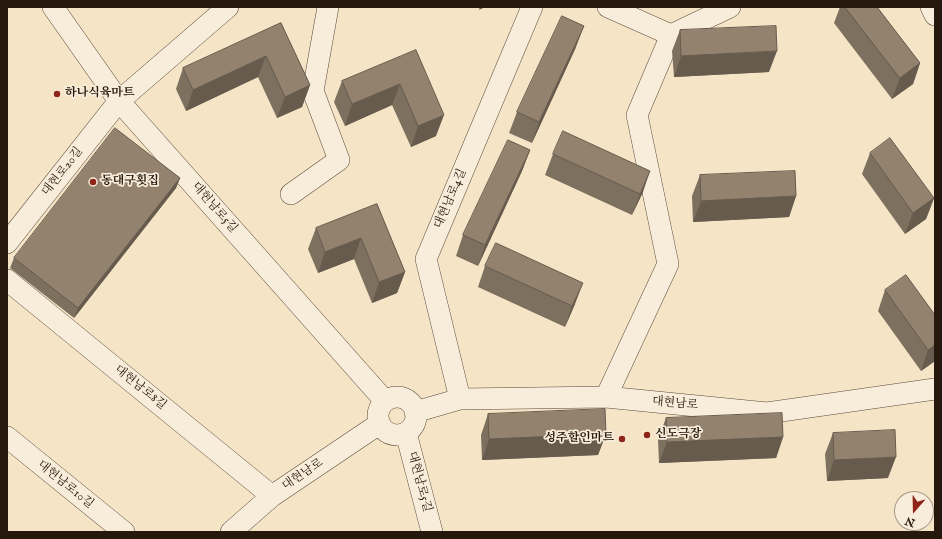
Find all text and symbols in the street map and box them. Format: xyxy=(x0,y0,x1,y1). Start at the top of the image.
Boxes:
place label: 하나식육마트 xyxy=(65,87,135,101)
marker: 하나식육마트 xyxy=(52,89,62,99)
street label: 대현로20길 xyxy=(40,145,86,199)
street label: 대현남로4길 xyxy=(432,167,470,231)
place label: 동대구횟집 xyxy=(101,175,159,189)
marker: 동대구횟집 xyxy=(88,177,98,187)
street label: 대현남로5길 xyxy=(188,180,240,236)
street label: 대현남로8길 xyxy=(111,363,169,413)
street label: 대현남로 xyxy=(651,395,699,413)
place label: 신도극장 xyxy=(655,428,701,442)
marker: 신도극장 xyxy=(642,430,652,440)
place label: 성주할인마트 xyxy=(544,432,614,446)
marker: 성주할인마트 xyxy=(617,434,627,444)
street label: 대현남로5길 xyxy=(404,450,434,514)
street label: 대현남로 xyxy=(280,456,326,494)
street label: 대현남로10길 xyxy=(34,458,96,512)
north arrow xyxy=(894,491,934,531)
text: N xyxy=(903,513,917,530)

